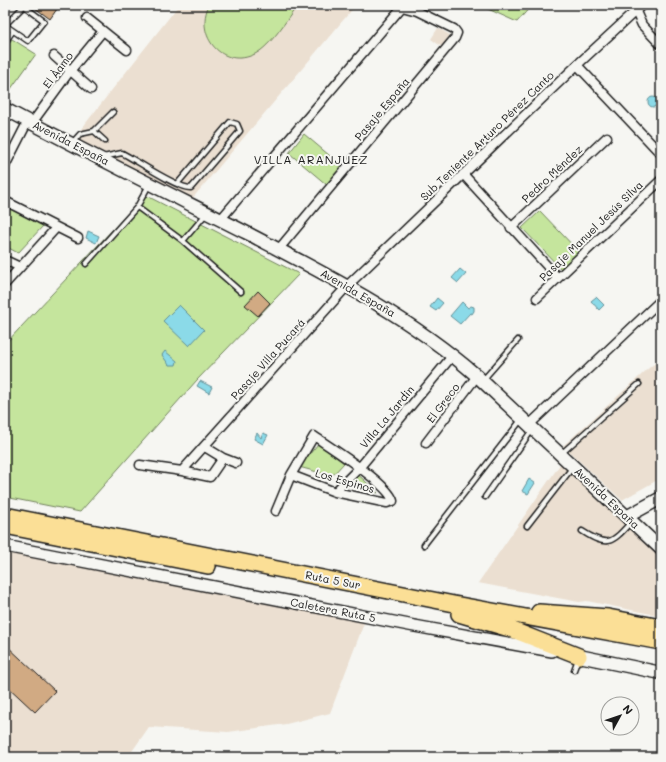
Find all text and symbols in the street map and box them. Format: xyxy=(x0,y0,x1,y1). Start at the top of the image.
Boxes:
street label: El Àamo xyxy=(39,48,76,91)
street label: Sub Teniente Arturo Pérez Canto xyxy=(417,67,557,204)
street label: Pasaje España xyxy=(351,74,413,143)
street label: Avenida España xyxy=(30,117,112,168)
street label: Pedro Méndez xyxy=(518,142,585,206)
district label: VILLA ARANJUEZ xyxy=(254,151,368,167)
street label: Pasaje Manuel Jesús Silva xyxy=(536,177,646,284)
street label: Avenida España xyxy=(318,265,399,320)
street label: Pasaje Villa Pucará xyxy=(227,315,308,403)
street label: El Greco xyxy=(423,379,463,426)
street label: Villa La Jardin xyxy=(356,382,417,451)
street label: Avenida España xyxy=(571,463,643,532)
street label: Los Espinos xyxy=(314,465,377,496)
street label: Ruta 5 Sur xyxy=(304,567,362,592)
street label: Caletera Ruta 5 xyxy=(289,594,377,625)
north arrow xyxy=(600,696,640,736)
text: N xyxy=(620,701,636,717)

